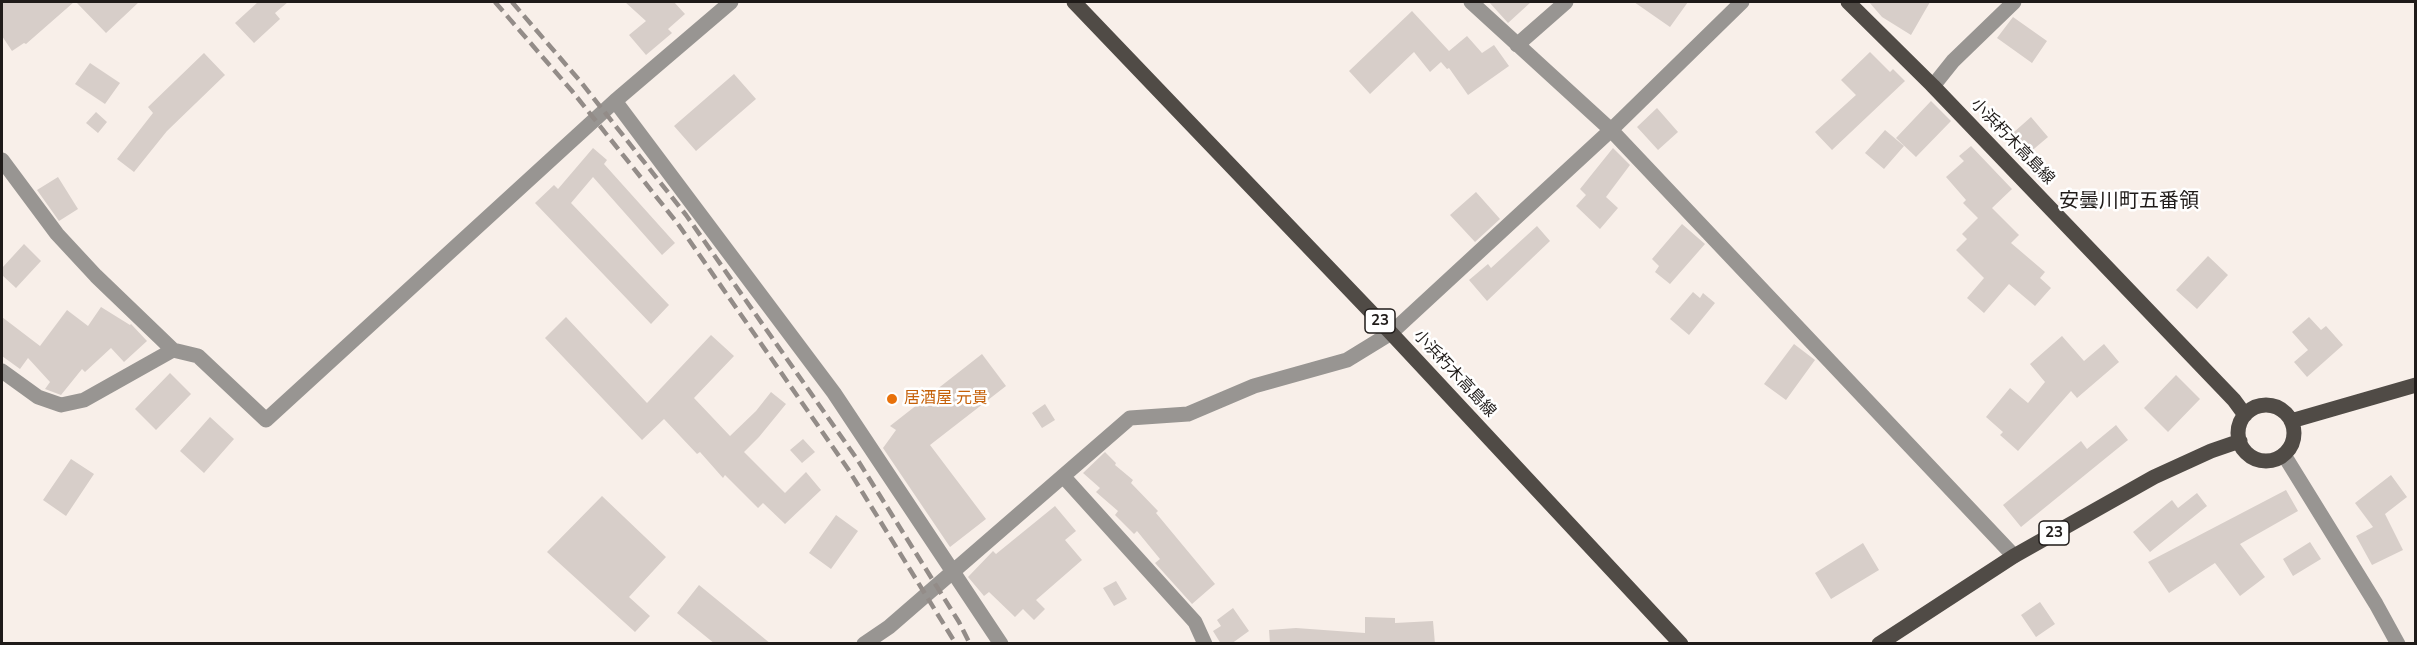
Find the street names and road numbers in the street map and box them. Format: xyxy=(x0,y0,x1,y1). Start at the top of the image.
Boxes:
street label: 小浜朽木高島線 xyxy=(1966,95,2058,189)
road number: 23 xyxy=(1365,309,1395,333)
street label: 小浜朽木高島線 xyxy=(1409,326,1499,422)
road number: 23 xyxy=(2039,521,2069,545)

